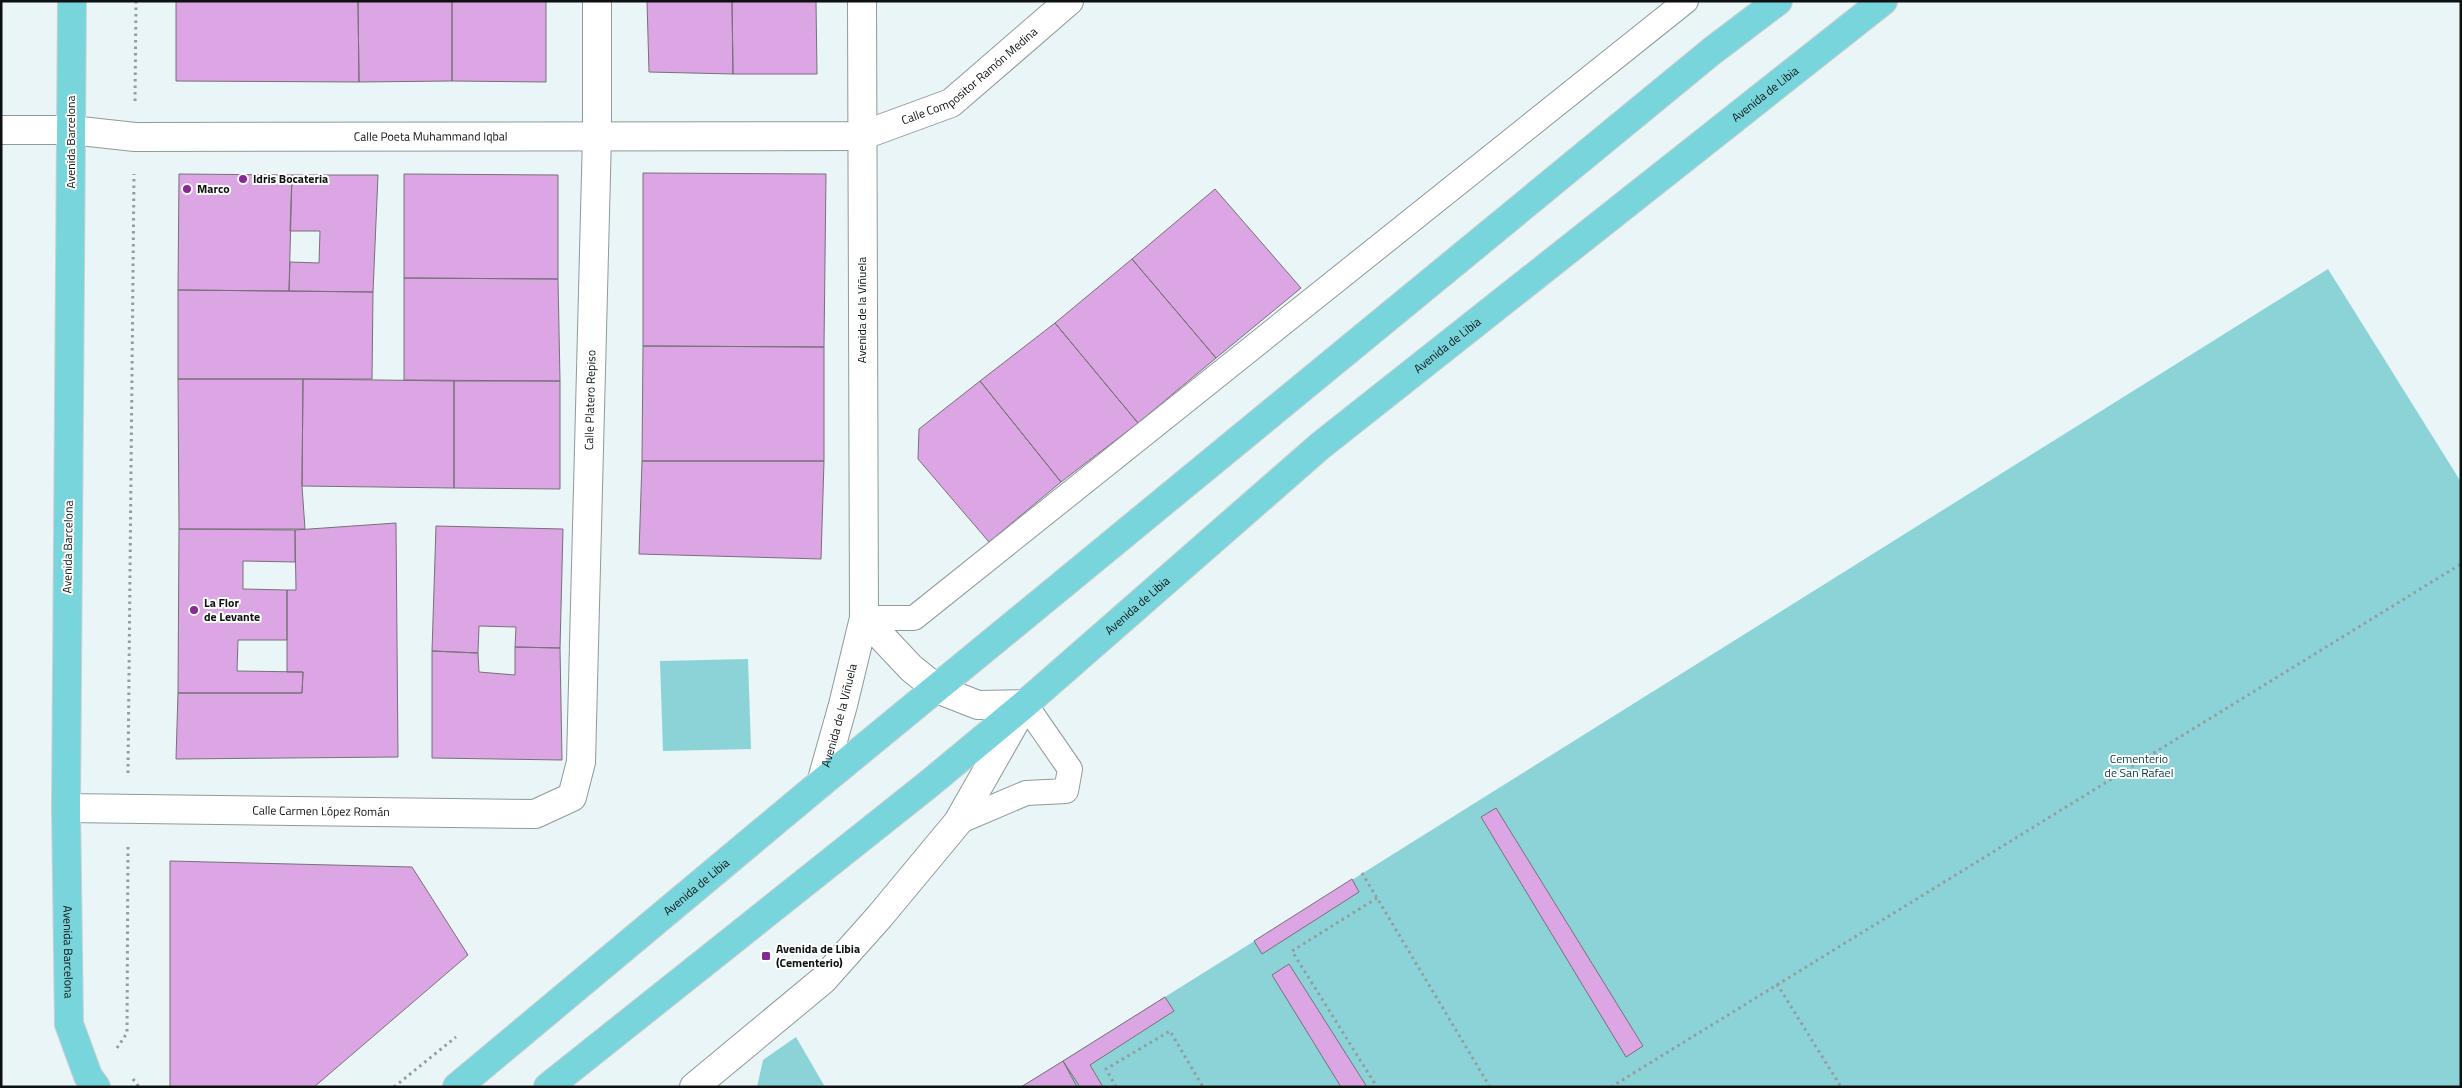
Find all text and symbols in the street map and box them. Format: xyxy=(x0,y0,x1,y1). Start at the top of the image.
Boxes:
street label: Calle Compositor Ramón Medina xyxy=(898,22,1042,129)
street label: Avenida de Libia xyxy=(1727,61,1803,126)
street label: Avenida Barcelona xyxy=(61,96,80,188)
street label: Calle Poeta Muhammand Iqbal xyxy=(354,126,508,146)
place label: Idris Bocateria xyxy=(253,169,328,188)
marker: Idris Bocateria xyxy=(237,173,249,185)
place label: Marco xyxy=(197,179,230,198)
marker: Marco xyxy=(181,183,193,195)
street label: Avenida de la Viñuela xyxy=(852,257,871,363)
street label: Avenida de Libia xyxy=(1409,312,1485,378)
street label: Calle Platero Repiso xyxy=(579,350,601,450)
street label: Avenida Barcelona xyxy=(57,500,78,594)
street label: Avenida de Libia xyxy=(1100,571,1174,639)
place label: La Flor de Levante xyxy=(204,593,260,626)
marker: La Flor de Levante xyxy=(188,604,200,616)
street label: Avenida de la Viñuela xyxy=(816,662,862,769)
park label: Cementerio de San Rafael xyxy=(2105,749,2173,782)
street label: Calle Carmen López Román xyxy=(252,800,390,821)
street label: Avenida de Libia xyxy=(659,853,733,920)
street label: Avenida Barcelona xyxy=(58,905,79,999)
place label: Avenida de Libia (Cementerio) xyxy=(776,939,860,972)
marker: Avenida de Libia (Cementerio) xyxy=(760,950,772,962)

